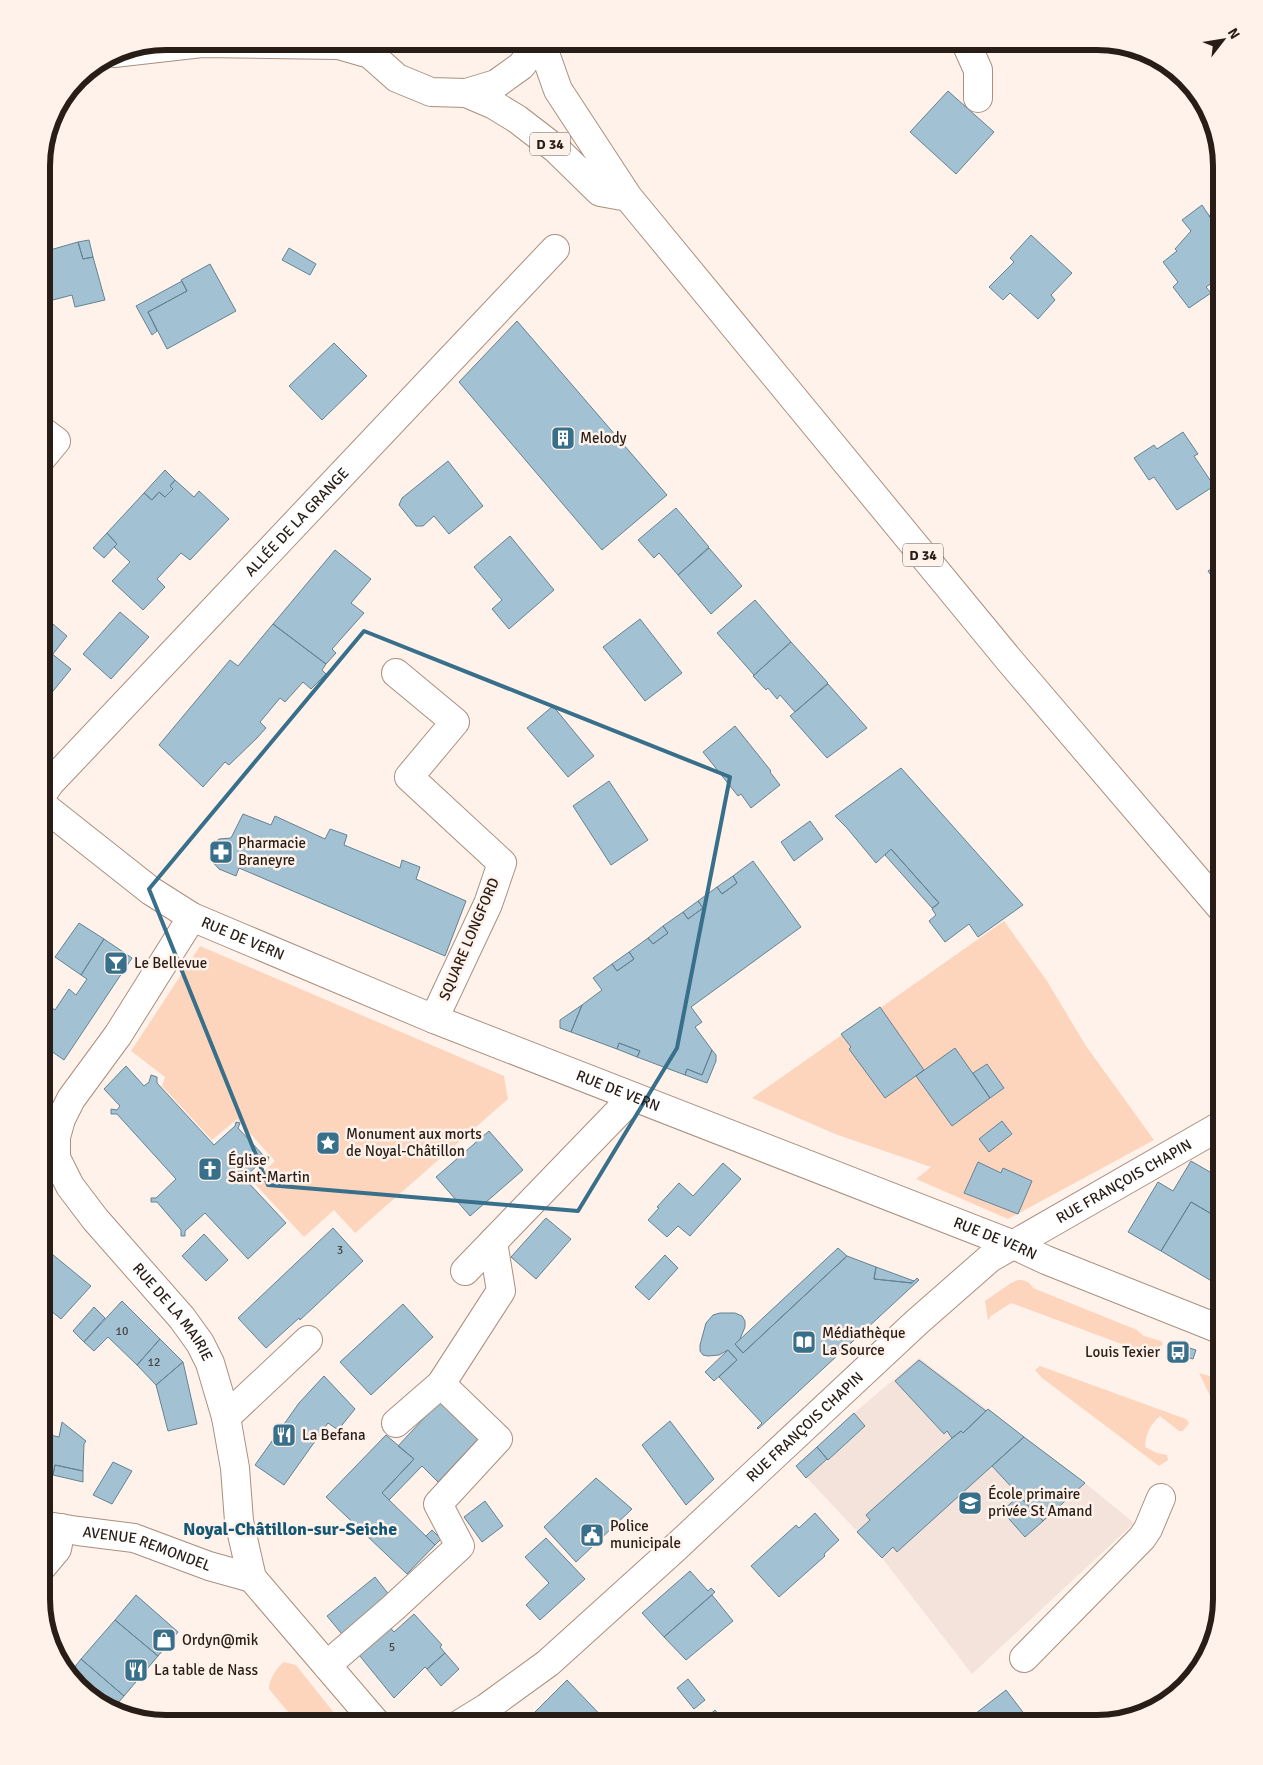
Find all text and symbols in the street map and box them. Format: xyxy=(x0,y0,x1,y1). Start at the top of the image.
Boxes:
north arrow xyxy=(1198,15,1248,65)
text: N xyxy=(1224,25,1244,42)
road number: D 34 xyxy=(530,132,570,156)
building icon: Melody xyxy=(550,425,576,451)
place label: Melody xyxy=(580,429,627,447)
street label: ALLÉE DE LA GRANGE xyxy=(241,464,352,580)
road number: D 34 xyxy=(903,544,943,566)
place label: Pharmacie Braneyre xyxy=(238,834,306,869)
pharmacy icon: Pharmacie Braneyre xyxy=(208,839,234,865)
street label: SQUARE LONGFORD xyxy=(435,875,503,1003)
street label: RUE DE VERN xyxy=(199,913,287,964)
bar icon: Le Bellevue xyxy=(103,950,129,976)
place label: Le Bellevue xyxy=(134,954,207,972)
street label: RUE DE VERN xyxy=(574,1066,663,1115)
place label: Monument aux morts de Noyal-Châtillon xyxy=(346,1125,482,1160)
place icon: Monument aux morts de Noyal-Châtillon xyxy=(315,1130,341,1156)
street label: RUE FRANÇOIS CHAPIN xyxy=(1053,1135,1195,1227)
place label: Église Saint-Martin xyxy=(228,1150,310,1186)
church icon: Église Saint-Martin xyxy=(197,1156,223,1182)
street label: RUE DE VERN xyxy=(951,1213,1040,1263)
house number: 3 xyxy=(337,1243,343,1258)
street label: RUE DE LA MAIRIE xyxy=(129,1259,217,1364)
house number: 10 xyxy=(116,1324,128,1339)
place label: Médiathèque La Source xyxy=(822,1324,906,1359)
library icon: Médiathèque La Source xyxy=(791,1329,817,1355)
bus stop icon: Louis Texier xyxy=(1165,1339,1191,1365)
place label: Louis Texier xyxy=(1085,1343,1160,1361)
house number: 12 xyxy=(148,1355,160,1370)
street label: RUE FRANÇOIS CHAPIN xyxy=(743,1368,867,1486)
restaurant icon: La Befana xyxy=(271,1422,297,1448)
place label: La Befana xyxy=(302,1426,366,1444)
place label: École primaire privée St Amand xyxy=(988,1484,1092,1520)
school or university icon: École primaire privée St Amand xyxy=(957,1490,983,1516)
place label: Police municipale xyxy=(610,1517,681,1552)
district label: Noyal-Châtillon-sur-Seiche xyxy=(183,1518,397,1540)
public building icon: Police municipale xyxy=(579,1522,605,1548)
street label: AVENUE REMONDEL xyxy=(82,1523,214,1575)
shop icon: Ordyn@mik xyxy=(151,1627,177,1653)
place label: Ordyn@mik xyxy=(182,1631,259,1649)
house number: 5 xyxy=(389,1640,395,1655)
restaurant icon: La table de Nass xyxy=(123,1657,149,1683)
place label: La table de Nass xyxy=(154,1661,259,1679)

